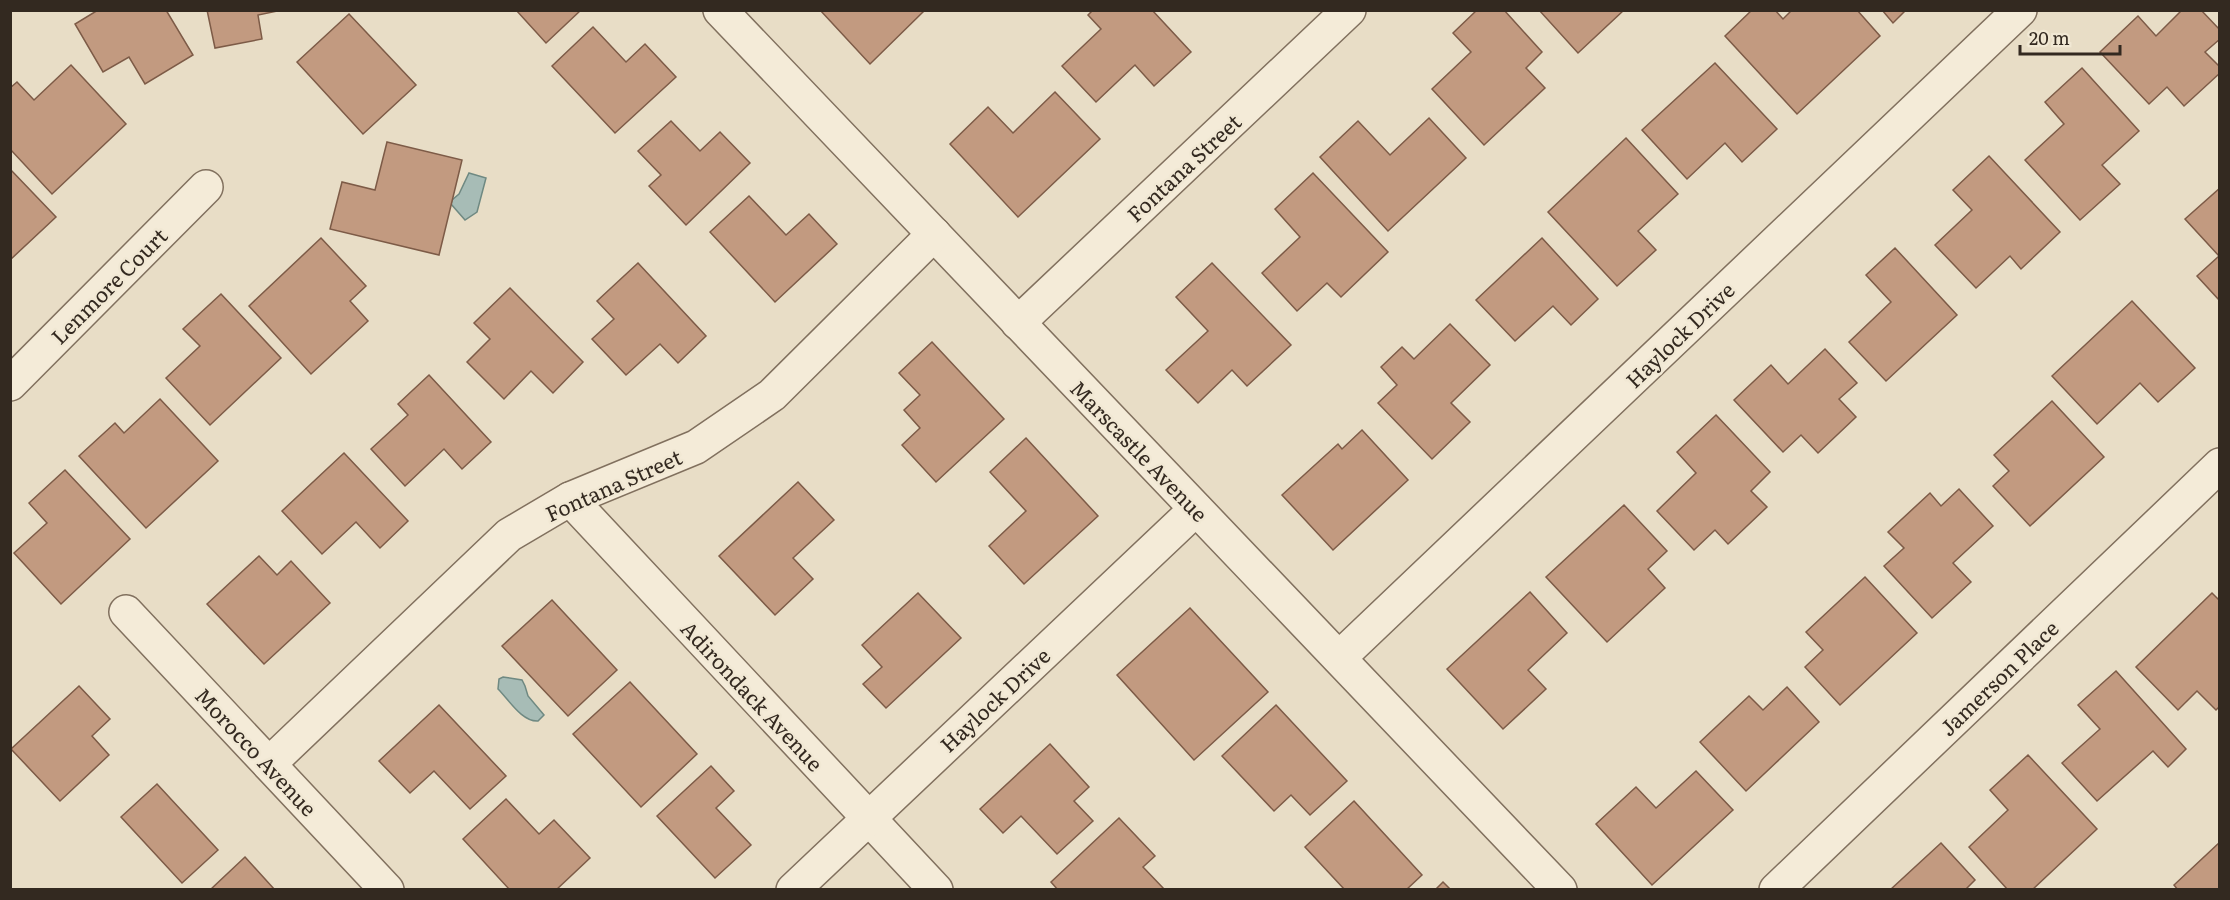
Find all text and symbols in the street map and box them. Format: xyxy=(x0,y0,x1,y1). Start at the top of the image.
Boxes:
scale bar xyxy=(2020,18,2120,56)
text: 20 m xyxy=(2029,24,2070,51)
street label: Fontana Street xyxy=(1119,105,1247,228)
street label: Lenmore Court xyxy=(43,219,174,350)
street label: Haylock Drive xyxy=(1618,274,1741,394)
street label: Marscastle Avenue xyxy=(1064,372,1216,528)
street label: Fontana Street xyxy=(540,440,687,528)
street label: Jamerson Place xyxy=(1932,612,2064,742)
street label: Adirondack Avenue xyxy=(675,613,831,777)
street label: Haylock Drive xyxy=(932,640,1056,758)
street label: Morocco Avenue xyxy=(189,680,325,822)

